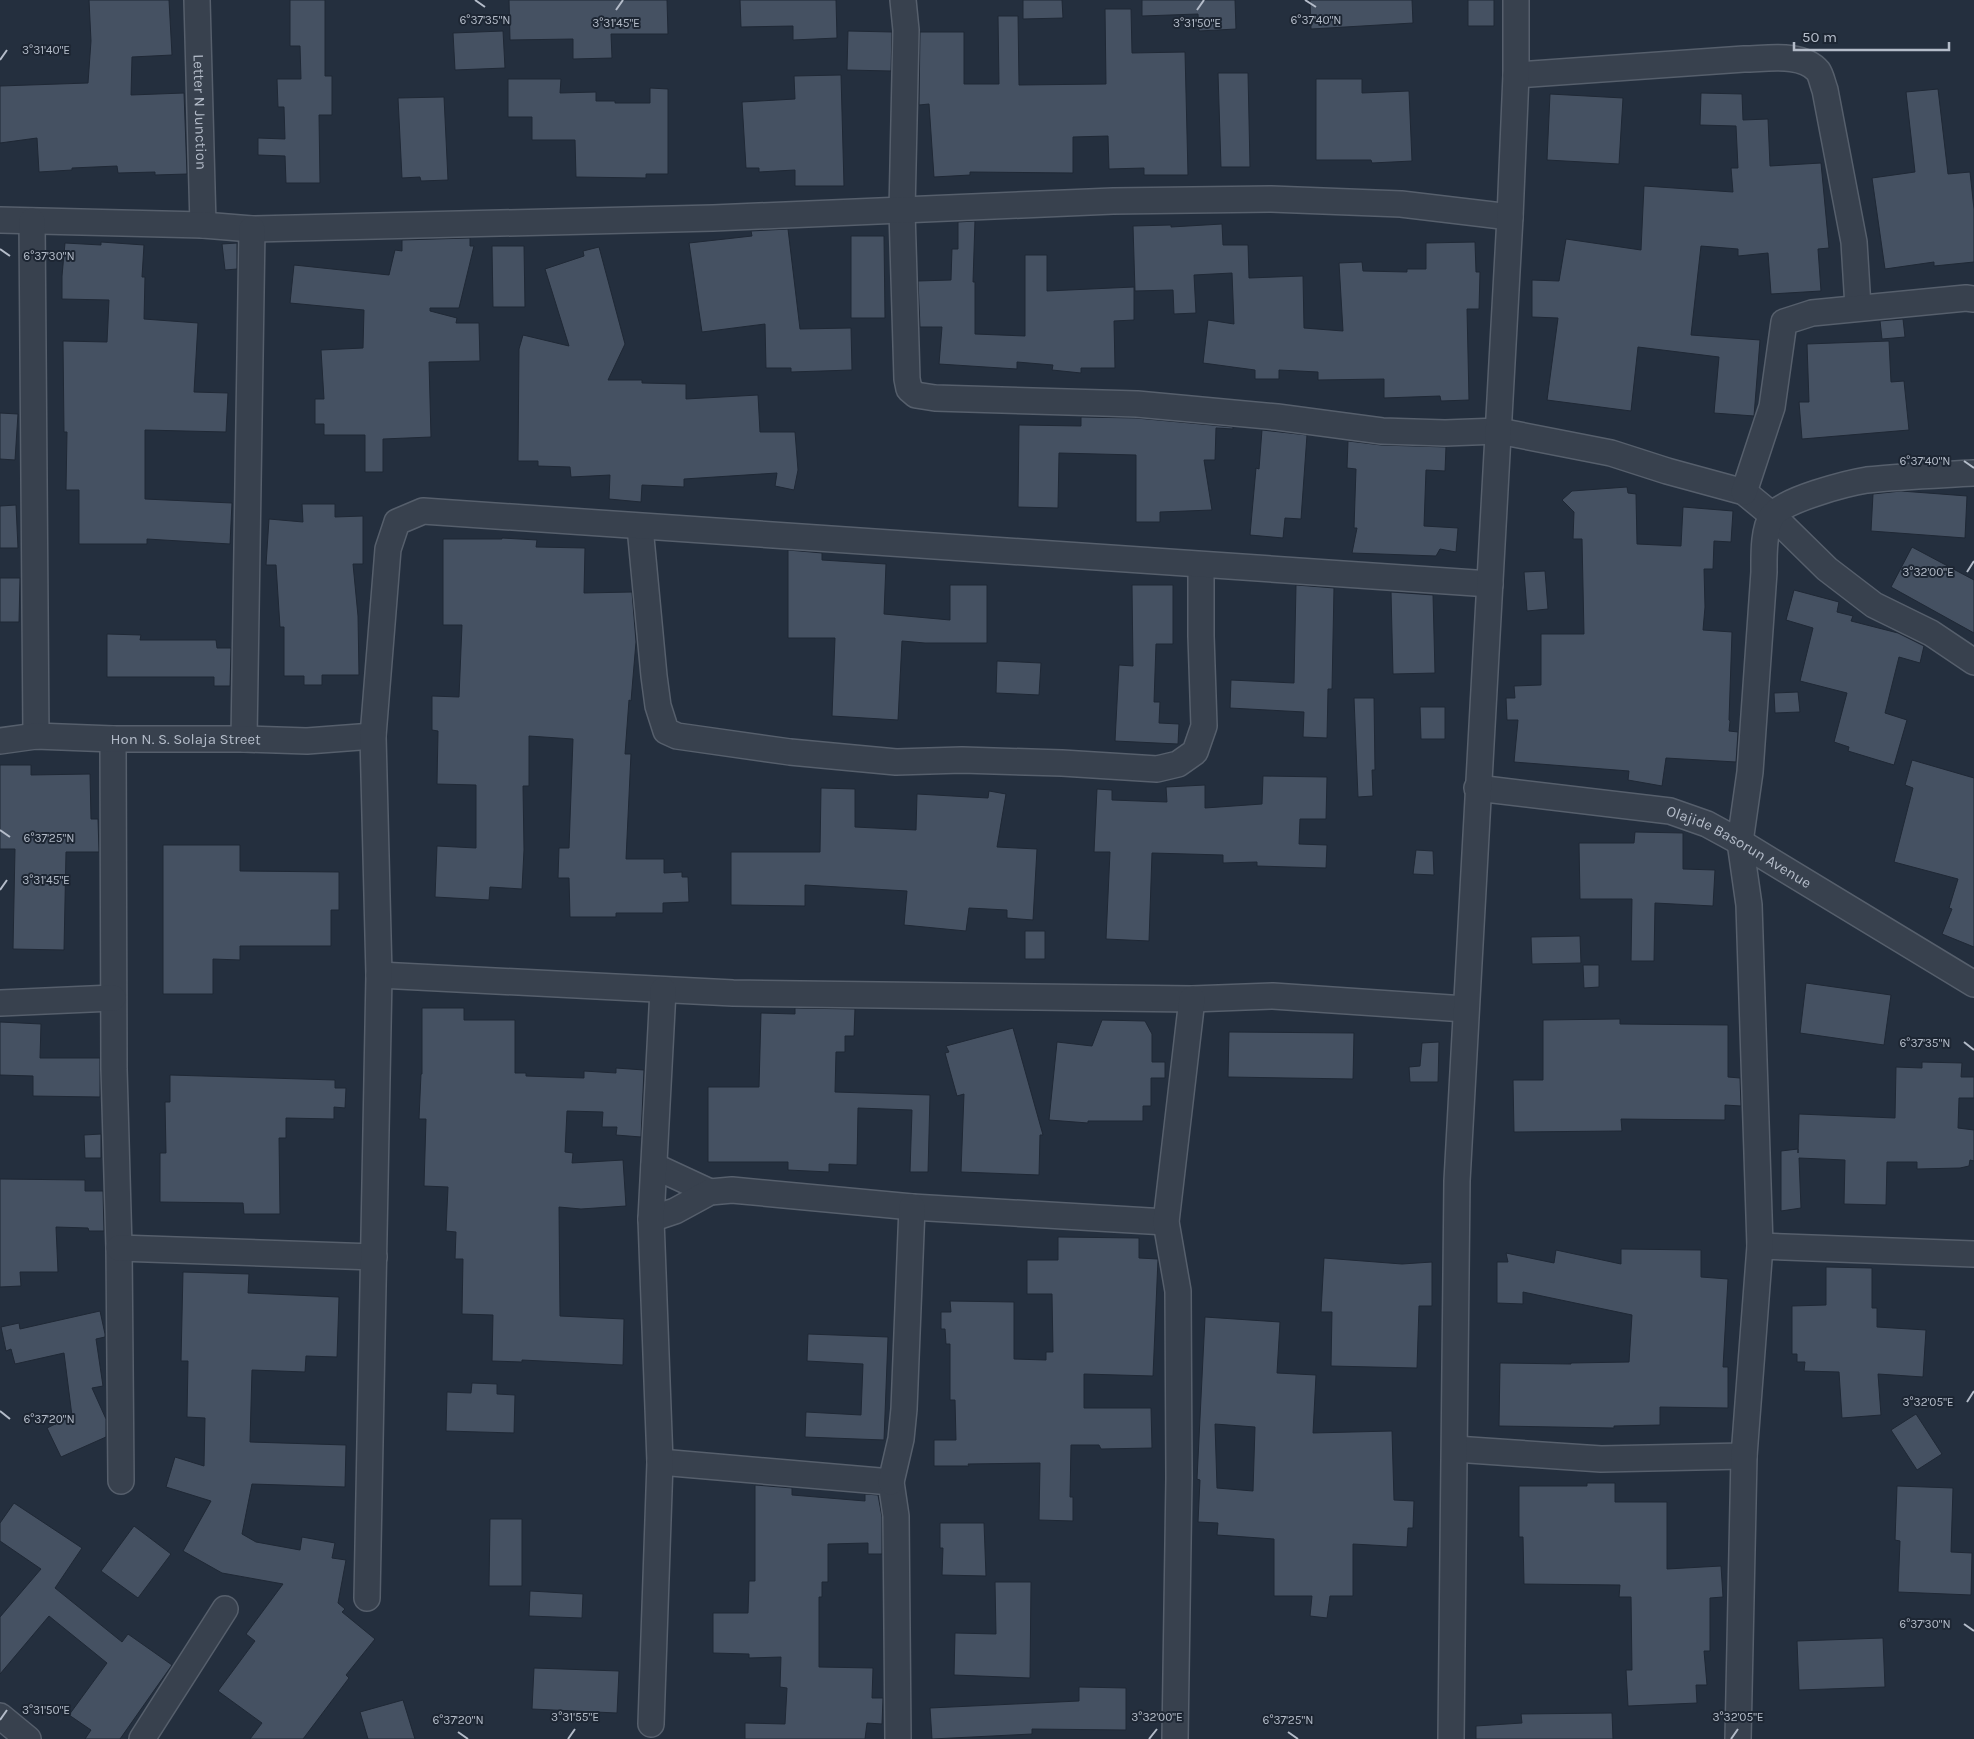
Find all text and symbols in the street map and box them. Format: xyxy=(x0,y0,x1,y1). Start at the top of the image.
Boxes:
text: 6°37'35"N xyxy=(459,13,511,27)
text: 6°37'40"N xyxy=(1291,13,1342,27)
text: 3°31'45"E xyxy=(592,16,640,30)
text: 3°31'50"E xyxy=(1173,16,1221,30)
scale bar xyxy=(1794,20,1949,52)
text: 50 m xyxy=(1802,28,1837,46)
text: 3°31'40"E xyxy=(22,43,70,57)
street label: Letter N Junction xyxy=(189,54,211,170)
text: 6°37'30"N xyxy=(23,249,75,263)
text: 6°37'40"N xyxy=(1900,454,1951,468)
text: 3°32'00"E xyxy=(1902,565,1954,579)
street label: Hon N. S. Solaja Street xyxy=(111,730,261,749)
street label: Olajide Basorun Avenue xyxy=(1664,801,1815,892)
text: 6°37'25"N xyxy=(24,831,74,845)
text: 3°31'45"E xyxy=(22,873,70,887)
text: 6°37'35"N xyxy=(1899,1036,1951,1050)
text: 3°32'05"E xyxy=(1902,1395,1954,1409)
text: 6°37'20"N xyxy=(23,1412,75,1426)
text: 6°37'30"N xyxy=(1899,1617,1951,1631)
text: 3°31'50"E xyxy=(22,1703,70,1717)
text: 3°31'55"E xyxy=(551,1710,599,1724)
text: 3°32'00"E xyxy=(1131,1710,1183,1724)
text: 3°32'05"E xyxy=(1712,1710,1764,1724)
text: 6°37'20"N xyxy=(432,1713,484,1727)
text: 6°37'25"N xyxy=(1263,1713,1313,1727)

